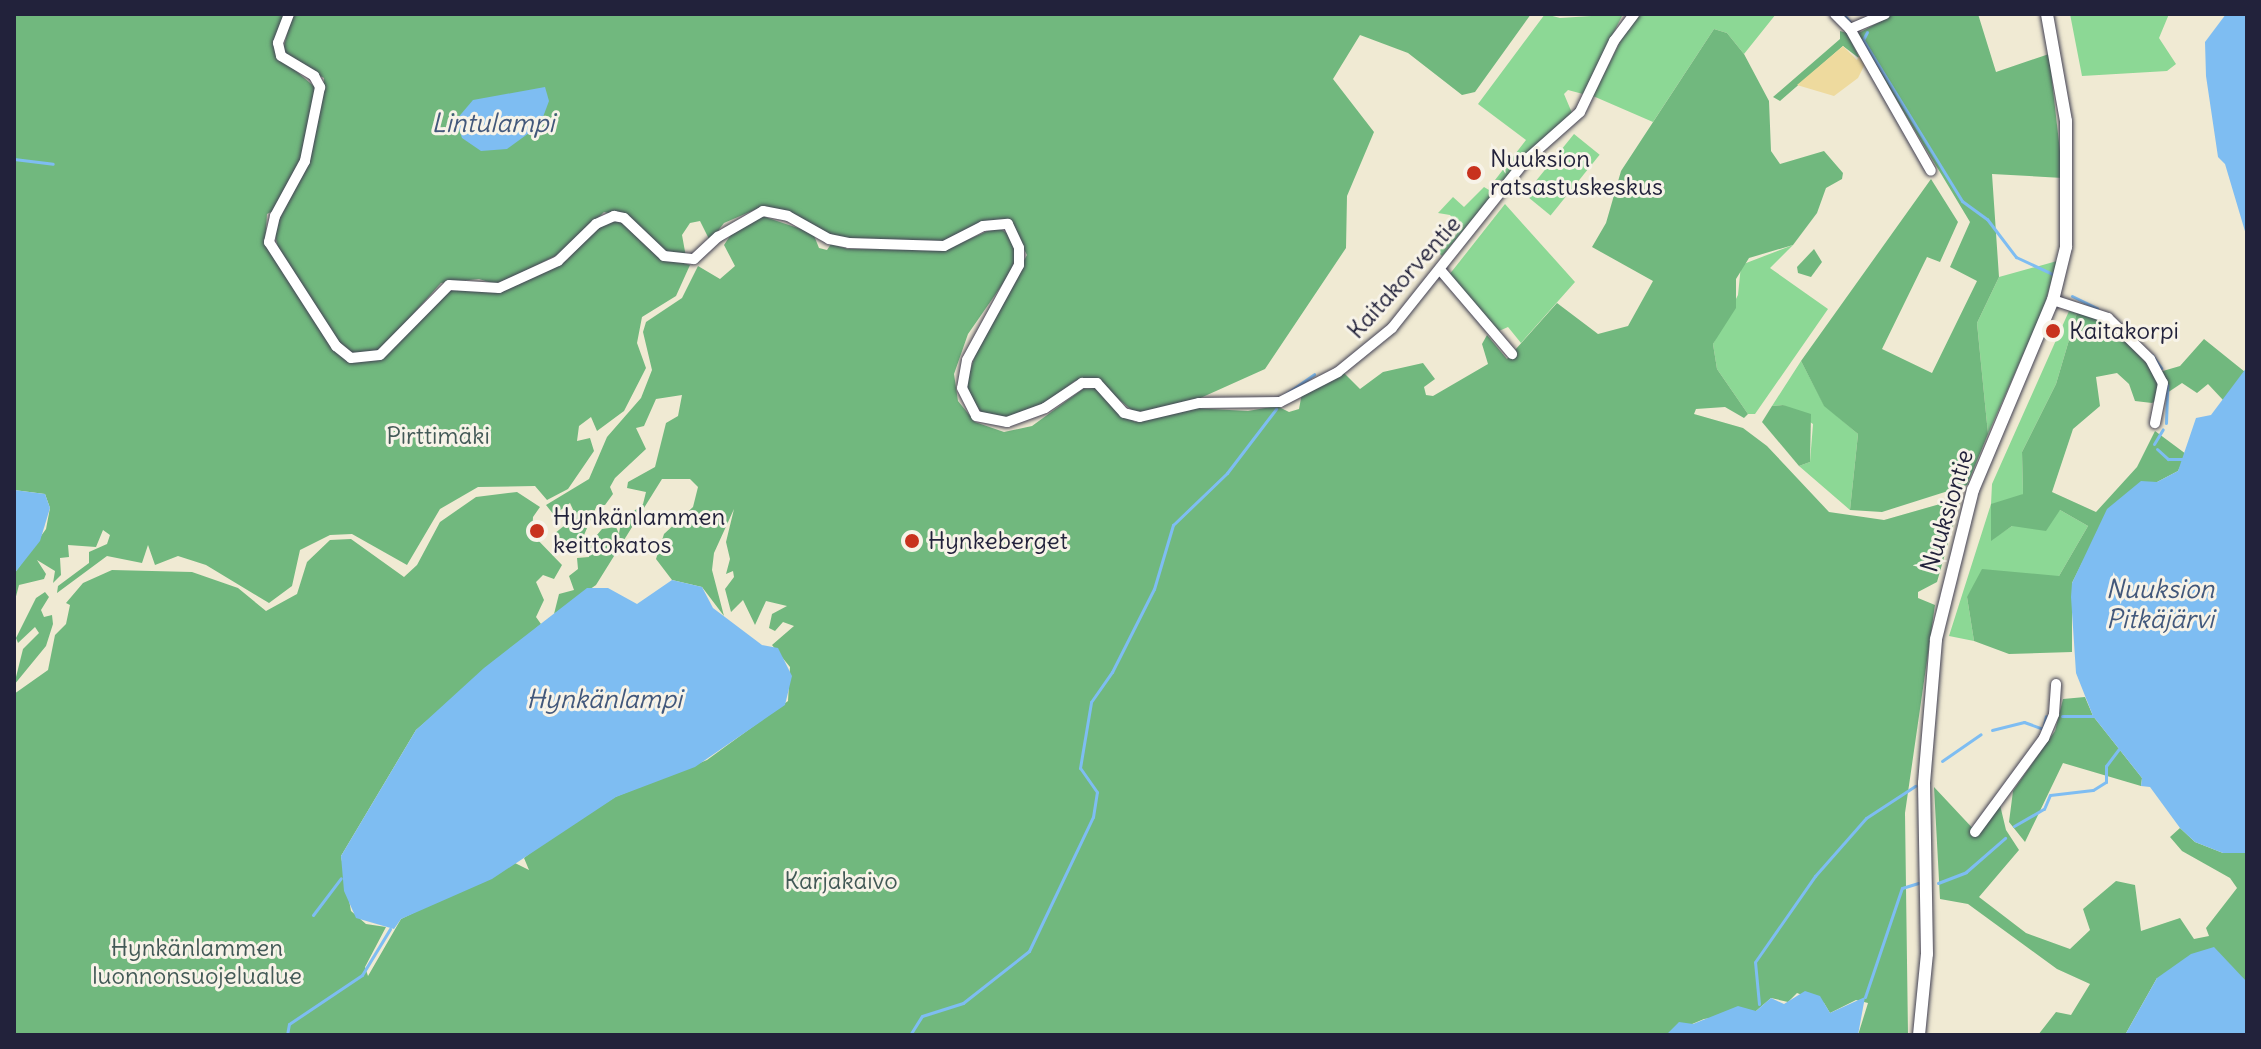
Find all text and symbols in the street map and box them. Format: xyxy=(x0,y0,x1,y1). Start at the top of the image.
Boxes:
water label: Lintulampi xyxy=(432,107,554,139)
place label: Nuuksion ratsastuskeskus xyxy=(1490,145,1663,201)
marker: Nuuksion ratsastuskeskus xyxy=(1465,164,1483,182)
street label: Kaitakorventie xyxy=(1341,210,1467,344)
place label: Kaitakorpi xyxy=(2069,317,2179,345)
marker: Kaitakorpi xyxy=(2044,322,2062,340)
park label: Pirttimäki xyxy=(386,422,490,450)
street label: Nuuksiontie xyxy=(1915,446,1979,576)
place label: Hynkänlammen keittokatos xyxy=(553,503,725,559)
marker: Hynkänlammen keittokatos xyxy=(528,522,546,540)
place label: Hynkeberget xyxy=(928,527,1068,555)
marker: Hynkeberget xyxy=(903,532,921,550)
water label: Nuuksion Pitkäjärvi xyxy=(2106,573,2214,634)
water label: Hynkänlampi xyxy=(526,683,682,715)
park label: Karjakaivo xyxy=(784,867,898,895)
park label: Hynkänlammen luonnonsuojelualue xyxy=(92,934,302,990)

